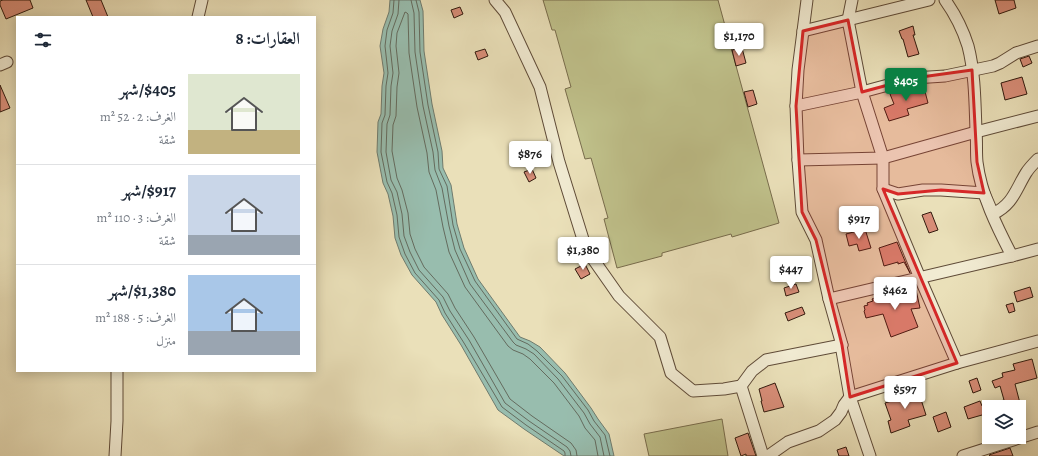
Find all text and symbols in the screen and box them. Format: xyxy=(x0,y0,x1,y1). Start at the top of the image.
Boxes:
pin: $1,170 xyxy=(706,23,772,57)
text: العقارات: 8 xyxy=(235,27,300,50)
text: $1,170 xyxy=(724,27,754,44)
icon: filters xyxy=(32,29,54,51)
pin: $405 xyxy=(882,68,930,102)
text: $405 xyxy=(894,72,918,89)
text: $405/شهر xyxy=(119,78,176,101)
icon: home xyxy=(220,90,268,138)
text: الغرف: 2 · 52 m² xyxy=(100,108,176,125)
text: شقة xyxy=(159,131,176,148)
pin: $876 xyxy=(506,141,554,175)
text: $876 xyxy=(518,145,542,162)
text: $917/شهر xyxy=(122,179,176,202)
icon: home xyxy=(220,191,268,239)
pin: $917 xyxy=(835,206,883,240)
text: الغرف: 3 · 110 m² xyxy=(97,209,176,226)
text: $917 xyxy=(848,210,870,227)
text: شقة xyxy=(159,232,176,249)
pin: $1,380 xyxy=(550,237,616,271)
text: $1,380 xyxy=(567,241,599,258)
pin: $447 xyxy=(767,256,815,290)
text: $447 xyxy=(779,260,803,277)
pin: $462 xyxy=(871,277,919,311)
text: $1,380/شهر xyxy=(108,279,176,302)
text: $462 xyxy=(883,281,907,298)
icon: home xyxy=(220,291,268,339)
text: الغرف: 5 · 188 m² xyxy=(95,309,176,326)
text: منزل xyxy=(156,332,176,349)
pin: $597 xyxy=(881,376,929,410)
text: $597 xyxy=(893,380,917,397)
map controls xyxy=(982,400,1026,444)
button: layers xyxy=(982,400,1026,444)

